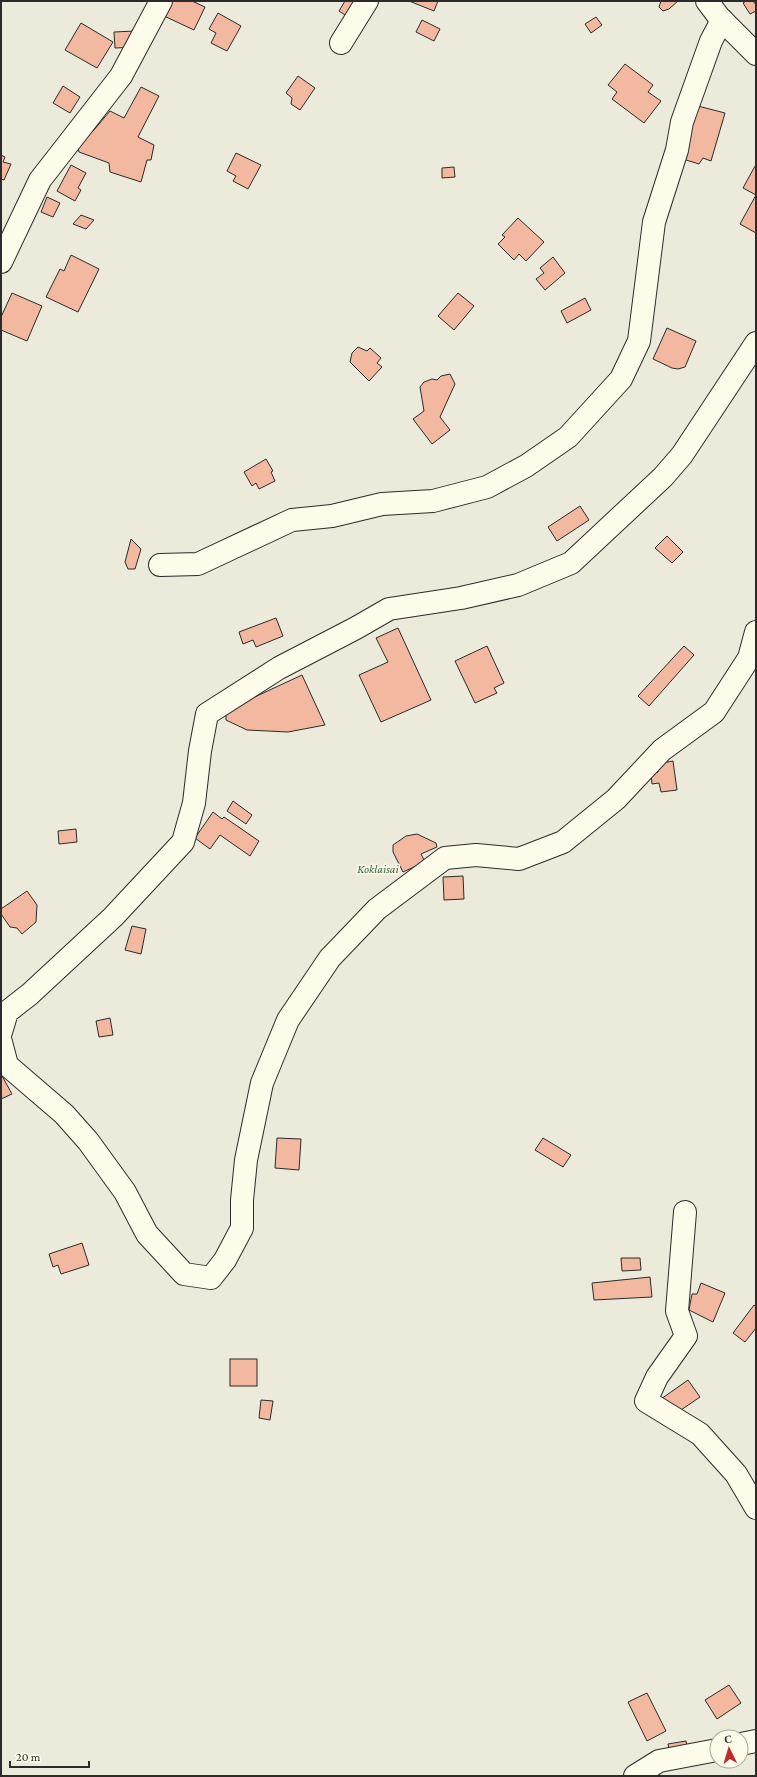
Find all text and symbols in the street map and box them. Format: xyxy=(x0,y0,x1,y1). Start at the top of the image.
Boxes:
park label: Koklaisai xyxy=(357,862,399,876)
north arrow xyxy=(709,1729,749,1769)
text: С xyxy=(724,1733,733,1745)
scale bar xyxy=(10,1743,89,1769)
text: 20 m xyxy=(16,1750,41,1764)

